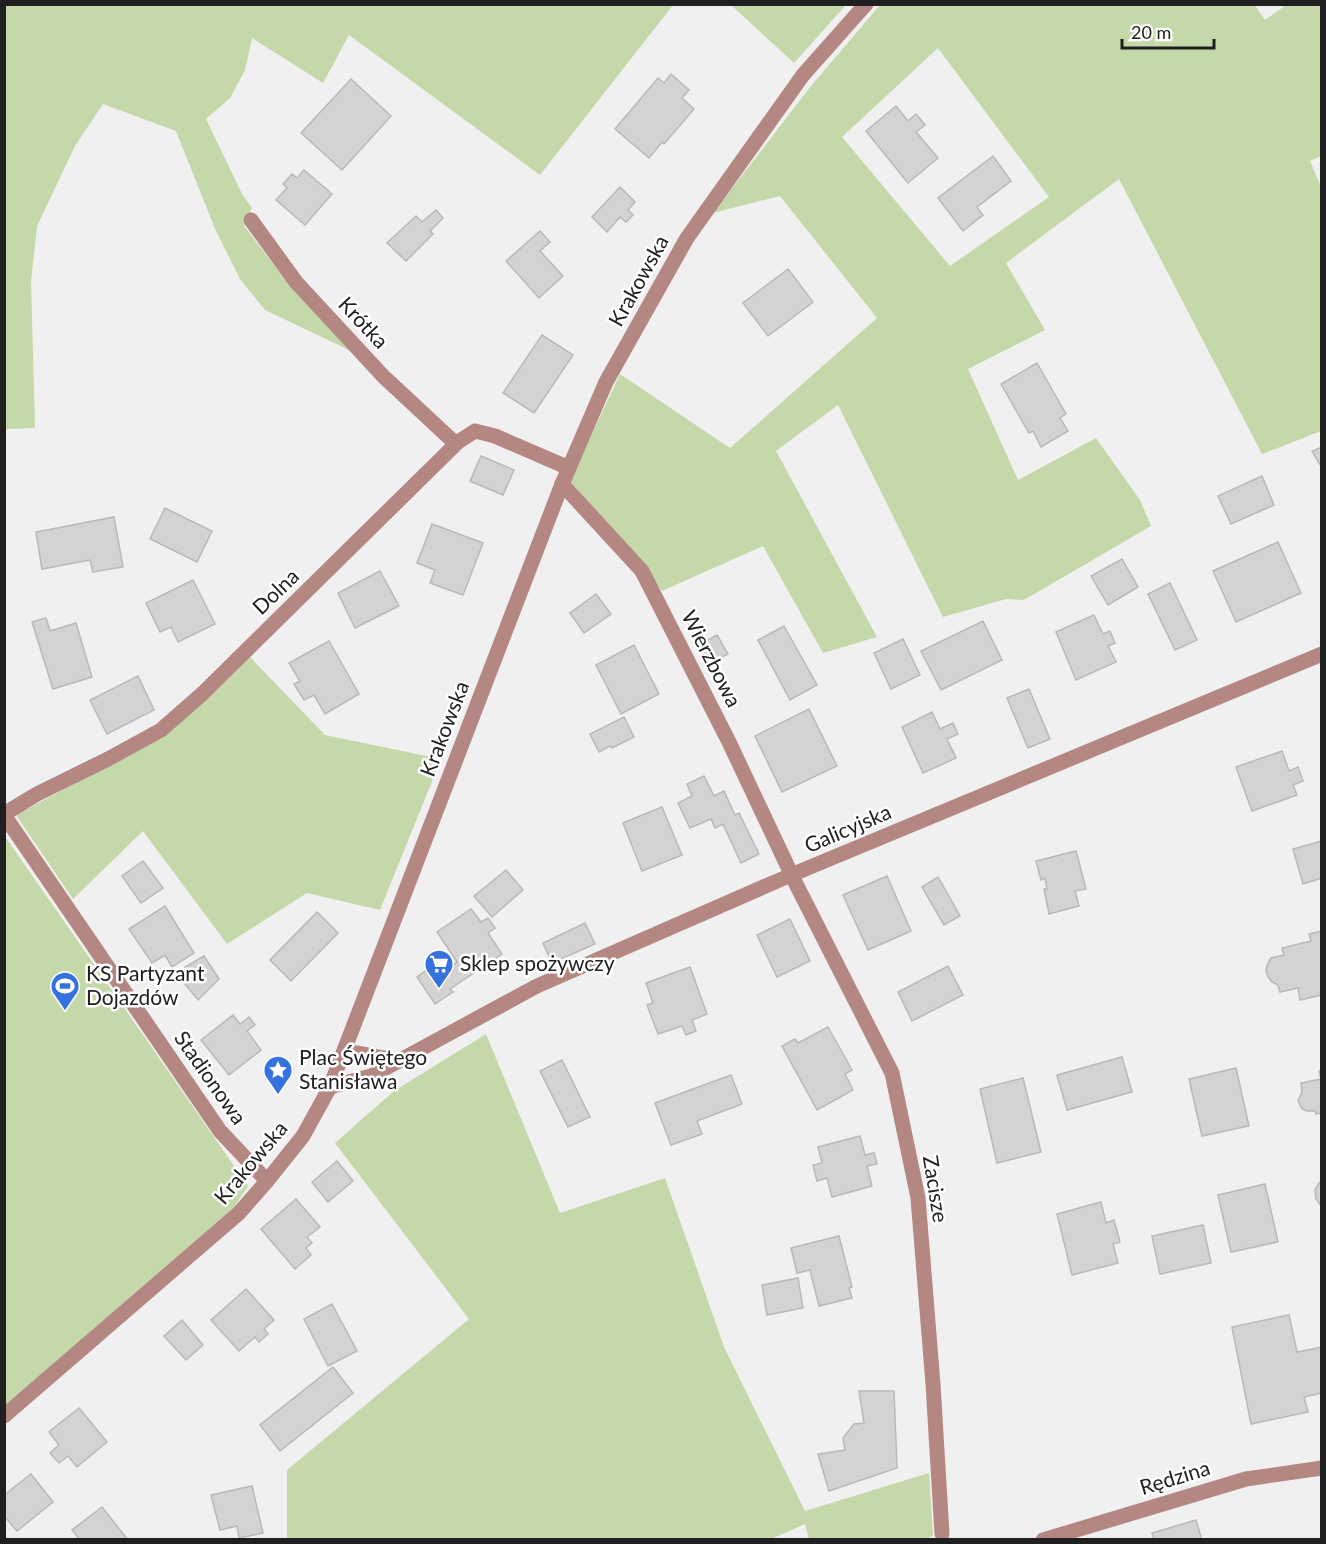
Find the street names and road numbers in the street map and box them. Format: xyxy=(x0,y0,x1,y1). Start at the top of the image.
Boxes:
street label: Krakowska xyxy=(602,230,673,330)
street label: Krótka xyxy=(334,291,394,353)
street label: Dolna xyxy=(247,563,303,619)
street label: Wierzbowa xyxy=(677,606,747,711)
street label: Krakowska xyxy=(414,677,473,780)
street label: Galicyjska xyxy=(800,798,895,857)
street label: Stadionowa xyxy=(170,1026,252,1128)
street label: Krakowska xyxy=(208,1116,292,1208)
street label: Zacisze xyxy=(919,1153,954,1224)
street label: Rędzina xyxy=(1136,1454,1213,1499)

